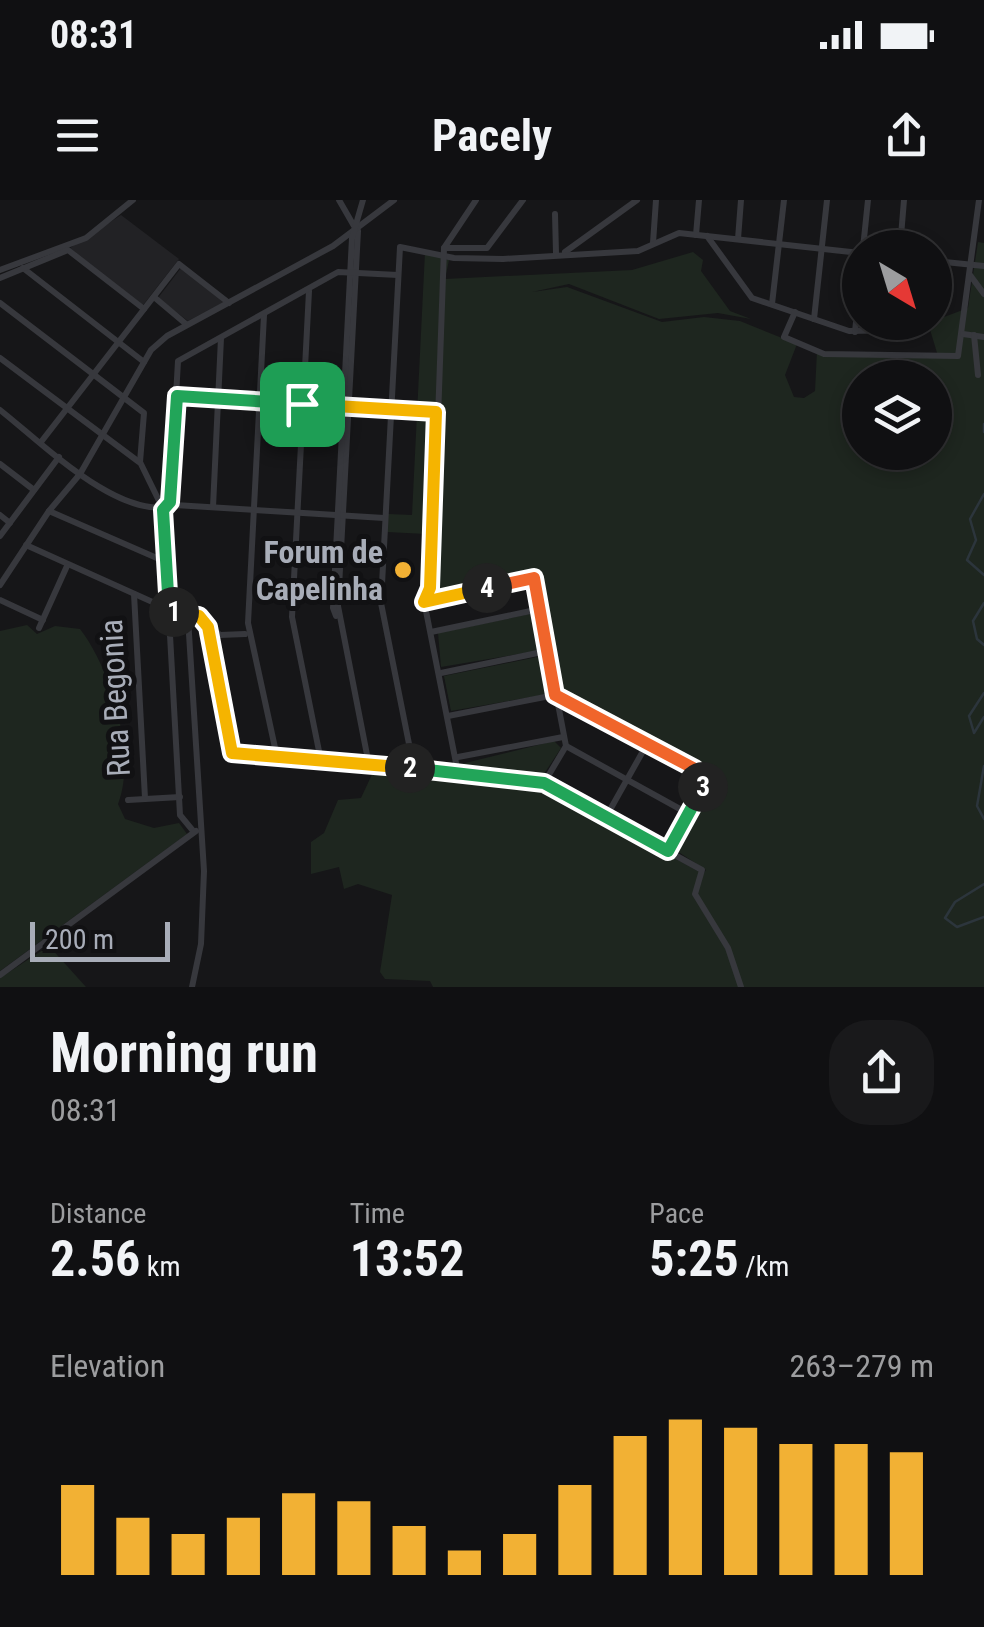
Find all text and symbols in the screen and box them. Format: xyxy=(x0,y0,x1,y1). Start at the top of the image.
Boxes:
text: 08:31 xyxy=(50,13,137,57)
icon: menu xyxy=(50,108,105,163)
icon: share xyxy=(879,108,934,163)
text: Pacely xyxy=(432,109,552,162)
north arrow xyxy=(842,230,952,340)
map controls xyxy=(842,230,952,470)
button: layers xyxy=(842,360,952,470)
pin xyxy=(260,362,345,447)
icon: arrive xyxy=(275,377,330,432)
place label: Forum de Capelinha xyxy=(256,533,383,608)
marker: Forum de Capelinha xyxy=(392,559,414,581)
pin: 4 xyxy=(462,563,512,613)
text: 4 xyxy=(480,571,494,604)
pin: 1 xyxy=(149,587,199,637)
text: 1 xyxy=(167,595,181,628)
street label: Rua Begonia xyxy=(92,618,138,778)
pin: 2 xyxy=(385,743,435,793)
text: 2 xyxy=(403,751,417,784)
pin: 3 xyxy=(678,762,728,812)
text: 3 xyxy=(696,770,710,803)
scale bar xyxy=(30,917,170,961)
text: 200 m xyxy=(45,923,114,956)
button: share xyxy=(829,1020,934,1125)
text: Morning run xyxy=(50,1021,318,1085)
text: 08:31 xyxy=(50,1091,121,1129)
text: Distance xyxy=(50,1197,147,1230)
text: Time xyxy=(350,1197,405,1230)
text: Pace xyxy=(649,1197,704,1230)
text: 2.56 xyxy=(50,1230,140,1288)
text: 13:52 xyxy=(350,1230,464,1288)
text: 5:25 xyxy=(649,1230,739,1288)
text: km xyxy=(140,1250,180,1283)
text: /km xyxy=(739,1250,789,1283)
text: Elevation xyxy=(50,1347,165,1385)
text: 263–279 m xyxy=(789,1347,934,1385)

